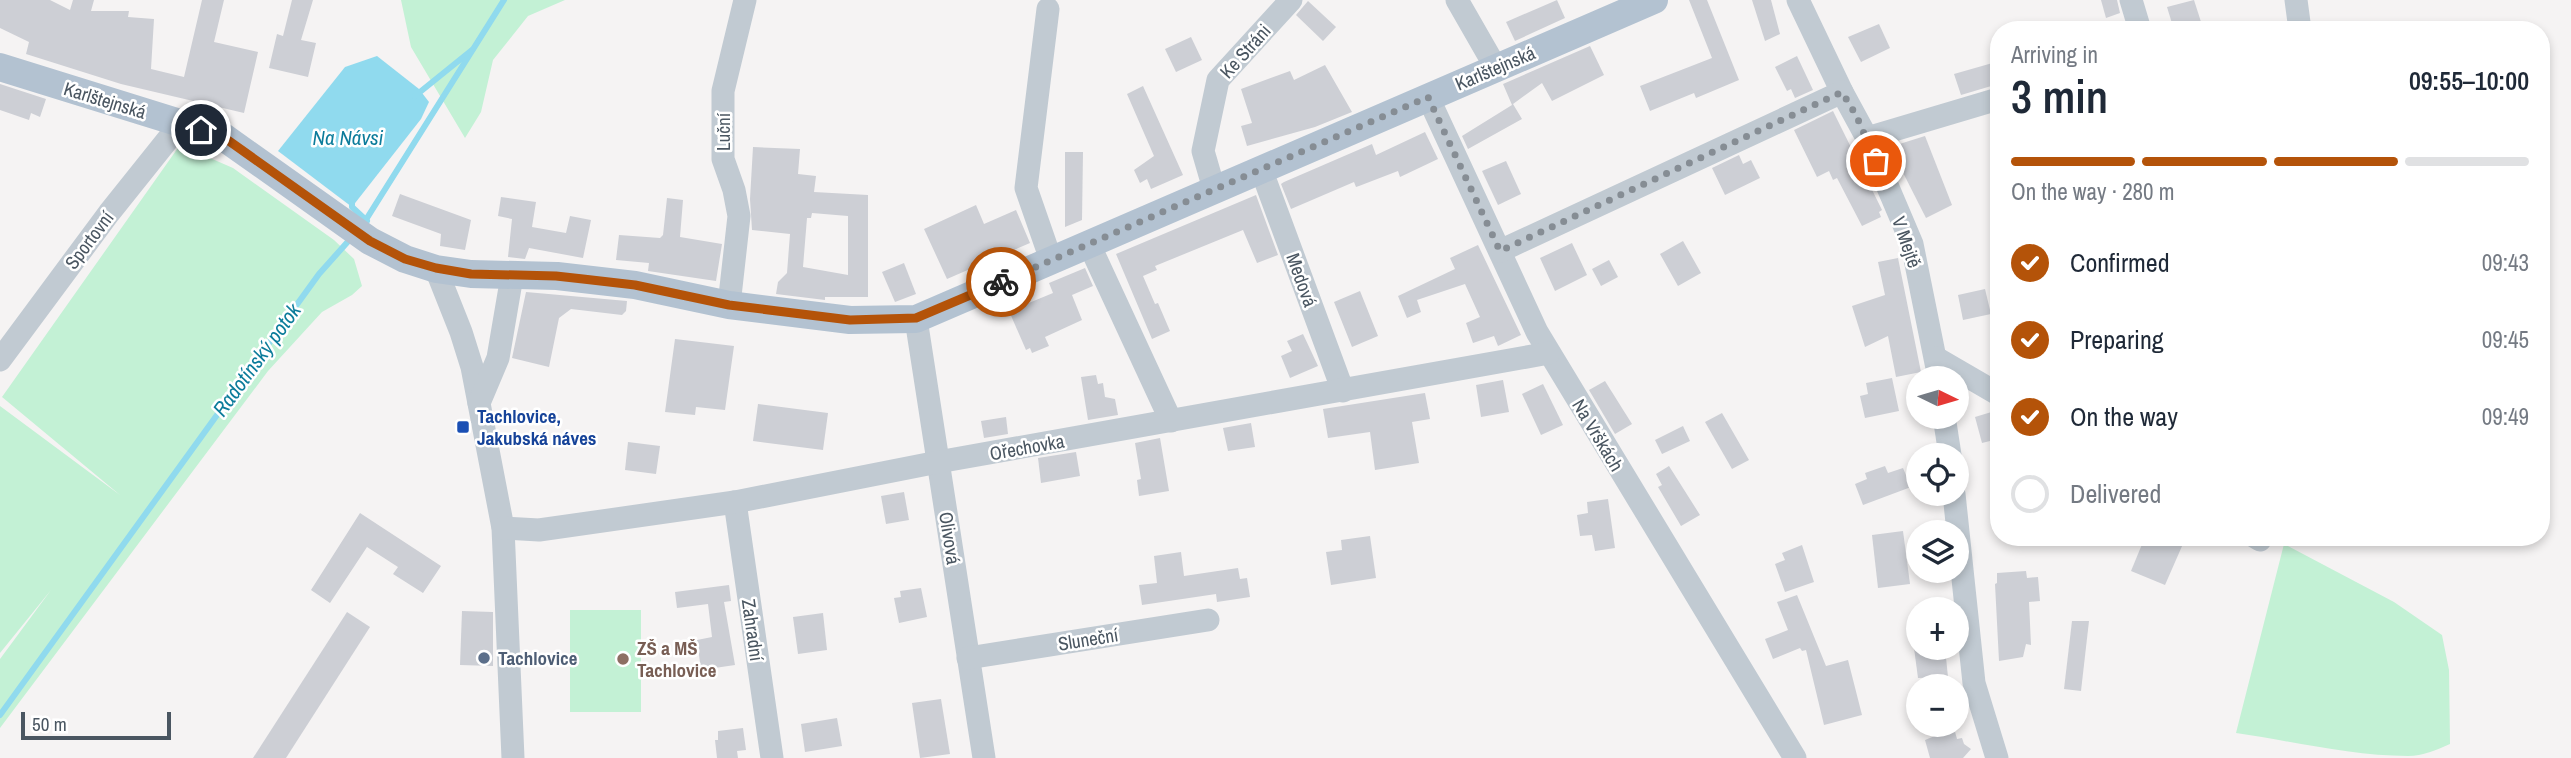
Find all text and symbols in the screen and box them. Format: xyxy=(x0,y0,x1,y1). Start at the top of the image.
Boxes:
street label: Ke Stráni xyxy=(1214,18,1276,84)
street label: Karlštejnská xyxy=(1451,39,1539,97)
text: Arriving in xyxy=(2011,39,2098,70)
text: 09:55–10:00 xyxy=(2409,63,2529,98)
text: 3 min xyxy=(2011,65,2108,127)
street label: Karlštejnská xyxy=(61,75,150,125)
pin xyxy=(171,100,231,160)
icon: home xyxy=(182,111,220,149)
street label: Luční xyxy=(710,112,736,151)
water label: Na Návsi xyxy=(313,123,384,152)
pin xyxy=(1846,131,1906,191)
icon: bag xyxy=(1857,142,1895,180)
text: On the way · 280 m xyxy=(2011,176,2175,207)
street label: Sportovní xyxy=(59,205,120,274)
street label: V Mejtě xyxy=(1886,213,1928,271)
icon: check xyxy=(2011,244,2049,282)
text: Confirmed xyxy=(2070,245,2170,280)
courier xyxy=(966,247,1036,317)
text: 09:43 xyxy=(2482,247,2529,278)
street label: Medová xyxy=(1280,250,1324,311)
icon: bike xyxy=(982,263,1020,301)
water label: Radotínský potok xyxy=(206,296,308,422)
icon: check xyxy=(2011,321,2049,359)
text: Preparing xyxy=(2070,322,2164,357)
text: 09:45 xyxy=(2482,324,2529,355)
north arrow xyxy=(1906,366,1969,429)
map controls xyxy=(1906,366,1969,737)
street label: Na Vrškách xyxy=(1566,394,1630,476)
icon: check xyxy=(2011,398,2049,436)
text: On the way xyxy=(2070,399,2178,434)
text: 09:49 xyxy=(2482,401,2529,432)
place label: Tachlovice, Jakubská náves xyxy=(477,403,597,451)
marker: Tachlovice, Jakubská náves xyxy=(455,419,471,435)
street label: Ořechovka xyxy=(988,428,1067,466)
button: locate xyxy=(1906,443,1969,506)
text: Delivered xyxy=(2070,476,2161,511)
street label: Olivová xyxy=(933,510,967,566)
button: layers xyxy=(1906,520,1969,583)
street label: Zahradní xyxy=(736,597,770,663)
button: + xyxy=(1906,597,1969,660)
street label: Sluneční xyxy=(1056,621,1121,657)
place label: ZŠ a MŠ Tachlovice xyxy=(637,635,717,683)
place label: Tachlovice xyxy=(498,645,578,671)
marker: Tachlovice xyxy=(476,650,492,666)
marker: ZŠ a MŠ Tachlovice xyxy=(615,651,631,667)
button: − xyxy=(1906,674,1969,737)
scale bar xyxy=(21,709,172,741)
text: 50 m xyxy=(32,711,67,737)

